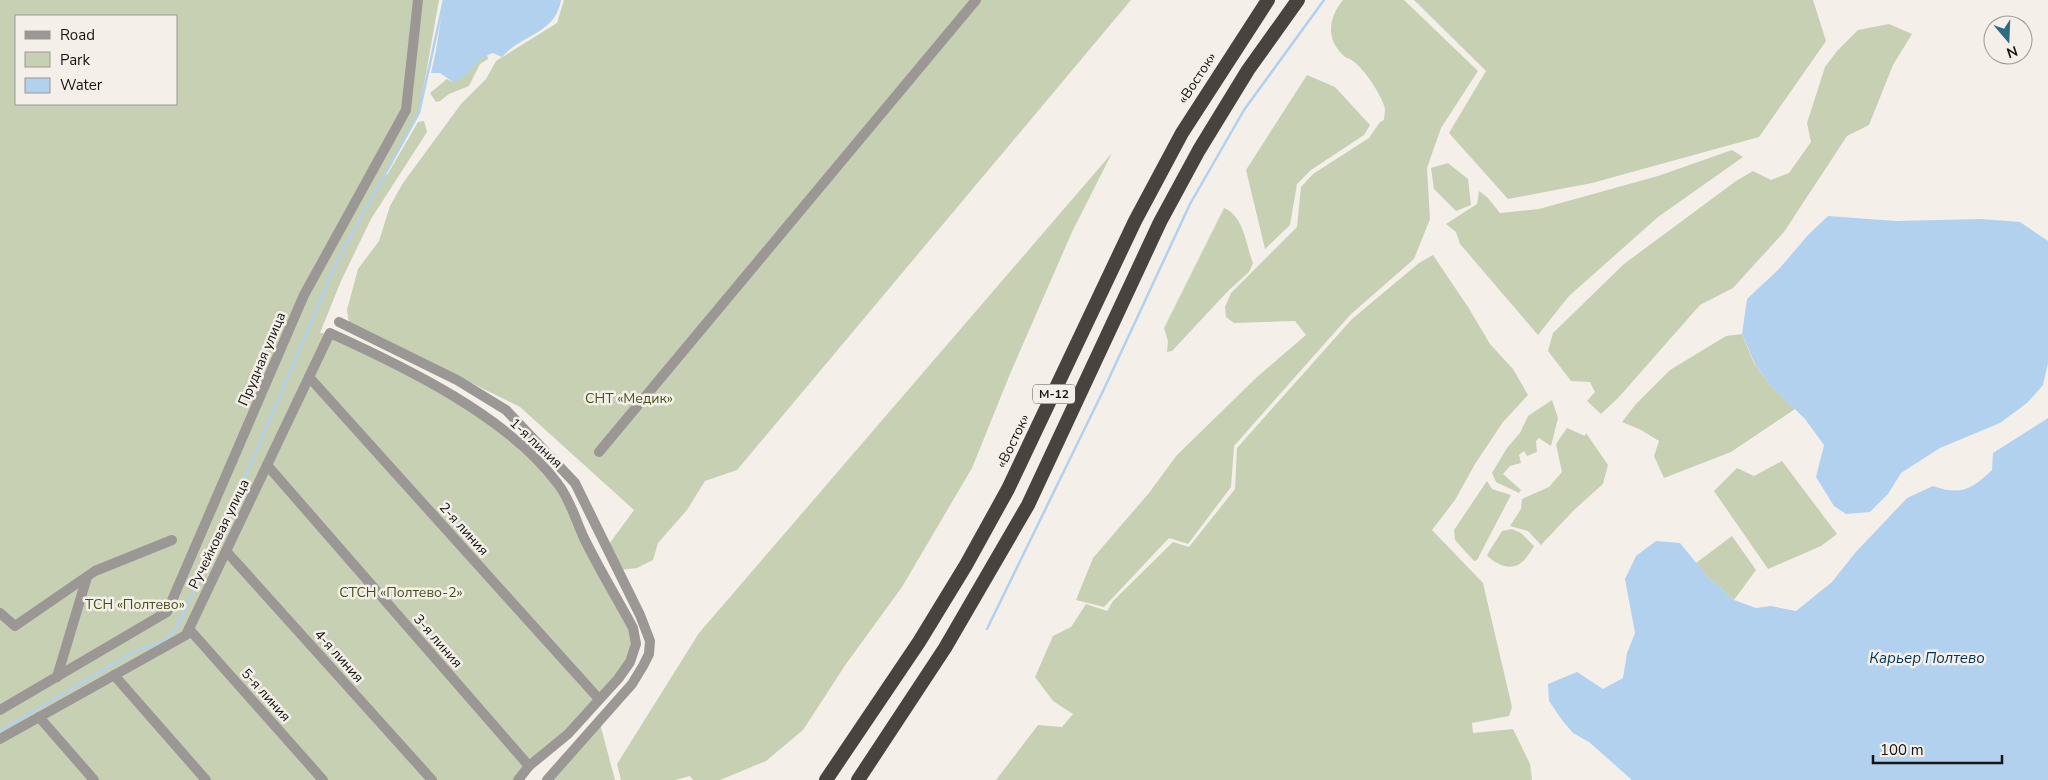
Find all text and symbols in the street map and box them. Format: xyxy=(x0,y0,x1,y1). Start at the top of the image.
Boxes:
legend xyxy=(15,15,178,105)
north arrow xyxy=(1983,15,2033,65)
text: Road xyxy=(60,25,95,45)
text: N xyxy=(2004,41,2020,63)
street label: «Восток» xyxy=(1173,49,1221,107)
text: Park xyxy=(60,50,90,70)
text: Water xyxy=(60,75,103,95)
street label: Прудная улица xyxy=(234,309,290,409)
road number: М-12 xyxy=(1033,384,1075,404)
park label: СНТ «Медик» xyxy=(585,389,673,408)
street label: «Восток» xyxy=(992,411,1034,471)
street label: 1-я линия xyxy=(506,414,566,472)
street label: Ручейковая улица xyxy=(184,476,254,592)
street label: 2-я линия xyxy=(435,498,493,560)
park label: СТСН «Полтево-2» xyxy=(339,583,463,602)
park label: ТСН «Полтево» xyxy=(85,595,185,614)
street label: 3-я линия xyxy=(409,610,467,672)
street label: 4-я линия xyxy=(310,625,368,687)
water label: Карьер Полтево xyxy=(1869,648,1985,668)
street label: 5-я линия xyxy=(237,664,295,726)
scale bar xyxy=(1873,732,2002,764)
text: 100 m xyxy=(1880,740,1924,760)

